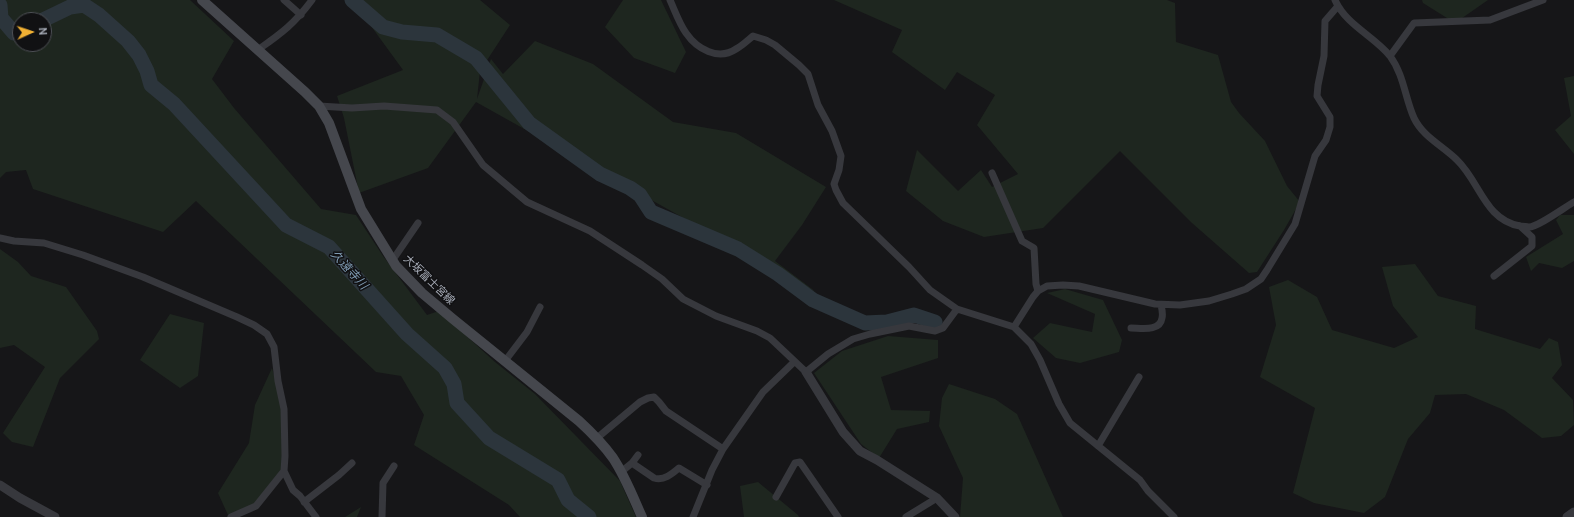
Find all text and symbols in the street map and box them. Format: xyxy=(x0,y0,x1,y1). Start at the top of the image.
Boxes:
north arrow xyxy=(12,12,52,52)
text: N xyxy=(36,27,50,36)
water label: 久遠寺川 xyxy=(328,247,370,293)
street label: 大坂富士宮線 xyxy=(401,252,457,308)

